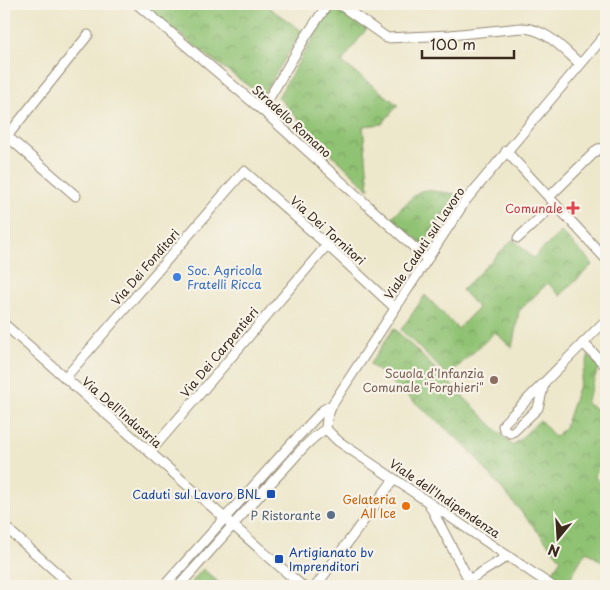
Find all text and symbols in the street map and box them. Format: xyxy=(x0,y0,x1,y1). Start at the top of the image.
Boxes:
scale bar xyxy=(422,28,515,60)
text: 100 m xyxy=(430,32,476,55)
street label: Stradello Romano xyxy=(248,80,336,162)
street label: Viale Caduti sul Lavoro xyxy=(380,183,469,303)
street label: Via Dei Tornitori xyxy=(286,191,370,269)
place label: Comunale xyxy=(505,199,563,217)
marker: Comunale xyxy=(567,202,579,214)
street label: Via Dei Fonditori xyxy=(107,225,183,309)
place label: Soc. Agricola Fratelli Ricca xyxy=(187,261,263,293)
marker: Soc. Agricola Fratelli Ricca xyxy=(171,271,183,283)
street label: Via Dei Carpentieri xyxy=(176,303,262,401)
place label: Scuola d'Infanzia Comunale "Forghieri" xyxy=(362,364,485,396)
street label: Via Dell'Industria xyxy=(78,372,166,452)
marker: Scuola d'Infanzia Comunale "Forghieri" xyxy=(488,374,500,386)
street label: Viale dell'Indipendenza xyxy=(386,454,504,542)
place label: Caduti sul Lavoro BNL xyxy=(132,485,261,503)
marker: Caduti sul Lavoro BNL xyxy=(265,488,277,500)
place label: Gelateria All Ice xyxy=(342,490,396,522)
marker: Gelateria All Ice xyxy=(400,500,412,512)
place label: P Ristorante xyxy=(251,506,321,524)
marker: P Ristorante xyxy=(325,509,337,521)
north arrow xyxy=(532,512,582,562)
text: N xyxy=(545,539,562,563)
place label: Artigianato bv Imprenditori xyxy=(289,543,374,575)
marker: Artigianato bv Imprenditori xyxy=(273,553,285,565)

